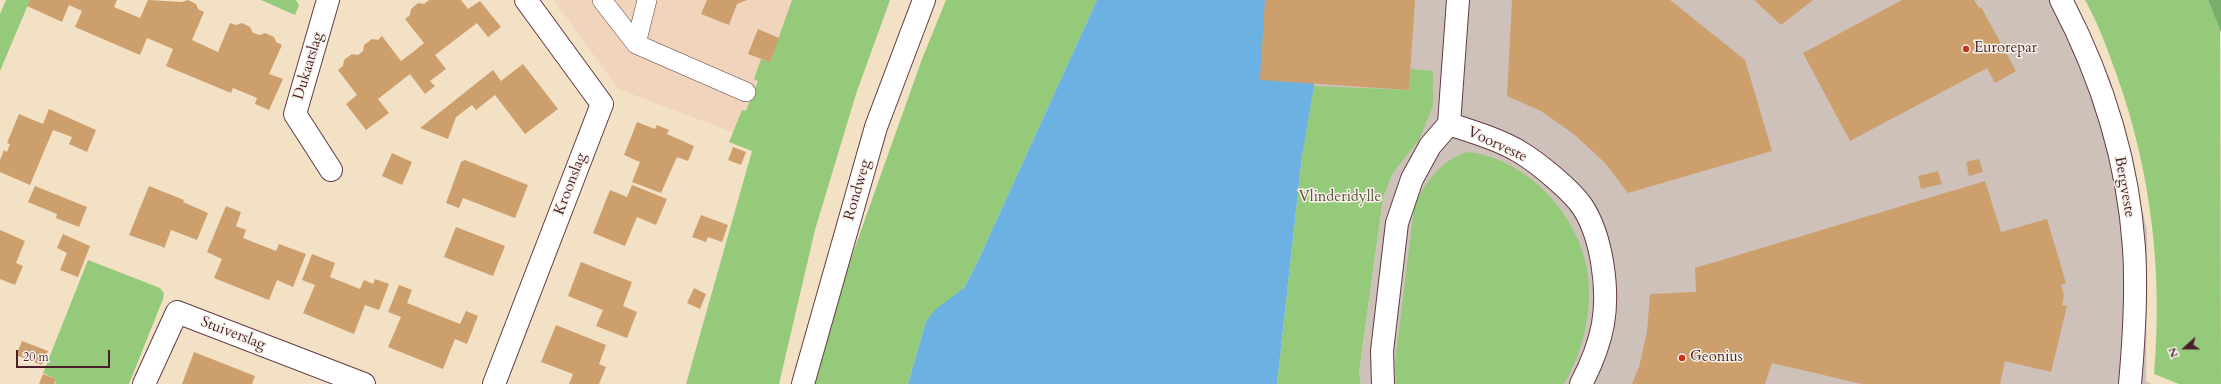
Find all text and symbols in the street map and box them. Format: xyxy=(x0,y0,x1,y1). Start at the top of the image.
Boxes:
street label: Dukaatslag xyxy=(290,30,328,102)
place label: Eurorepar xyxy=(1974,40,2037,58)
marker: Eurorepar xyxy=(1961,44,1971,54)
street label: Voorveste xyxy=(1464,123,1530,167)
street label: Kroonslag xyxy=(551,150,591,218)
street label: Bergveste xyxy=(2110,155,2138,219)
street label: Rondweg xyxy=(841,158,875,222)
park label: Vlinderidylle xyxy=(1299,189,1381,207)
street label: Stuiverslag xyxy=(198,313,268,355)
north arrow xyxy=(2165,328,2205,368)
scale bar xyxy=(18,342,112,368)
text: N xyxy=(2165,345,2182,360)
text: 20 m xyxy=(23,349,49,365)
place label: Geonius xyxy=(1690,349,1743,367)
marker: Geonius xyxy=(1677,353,1687,363)

